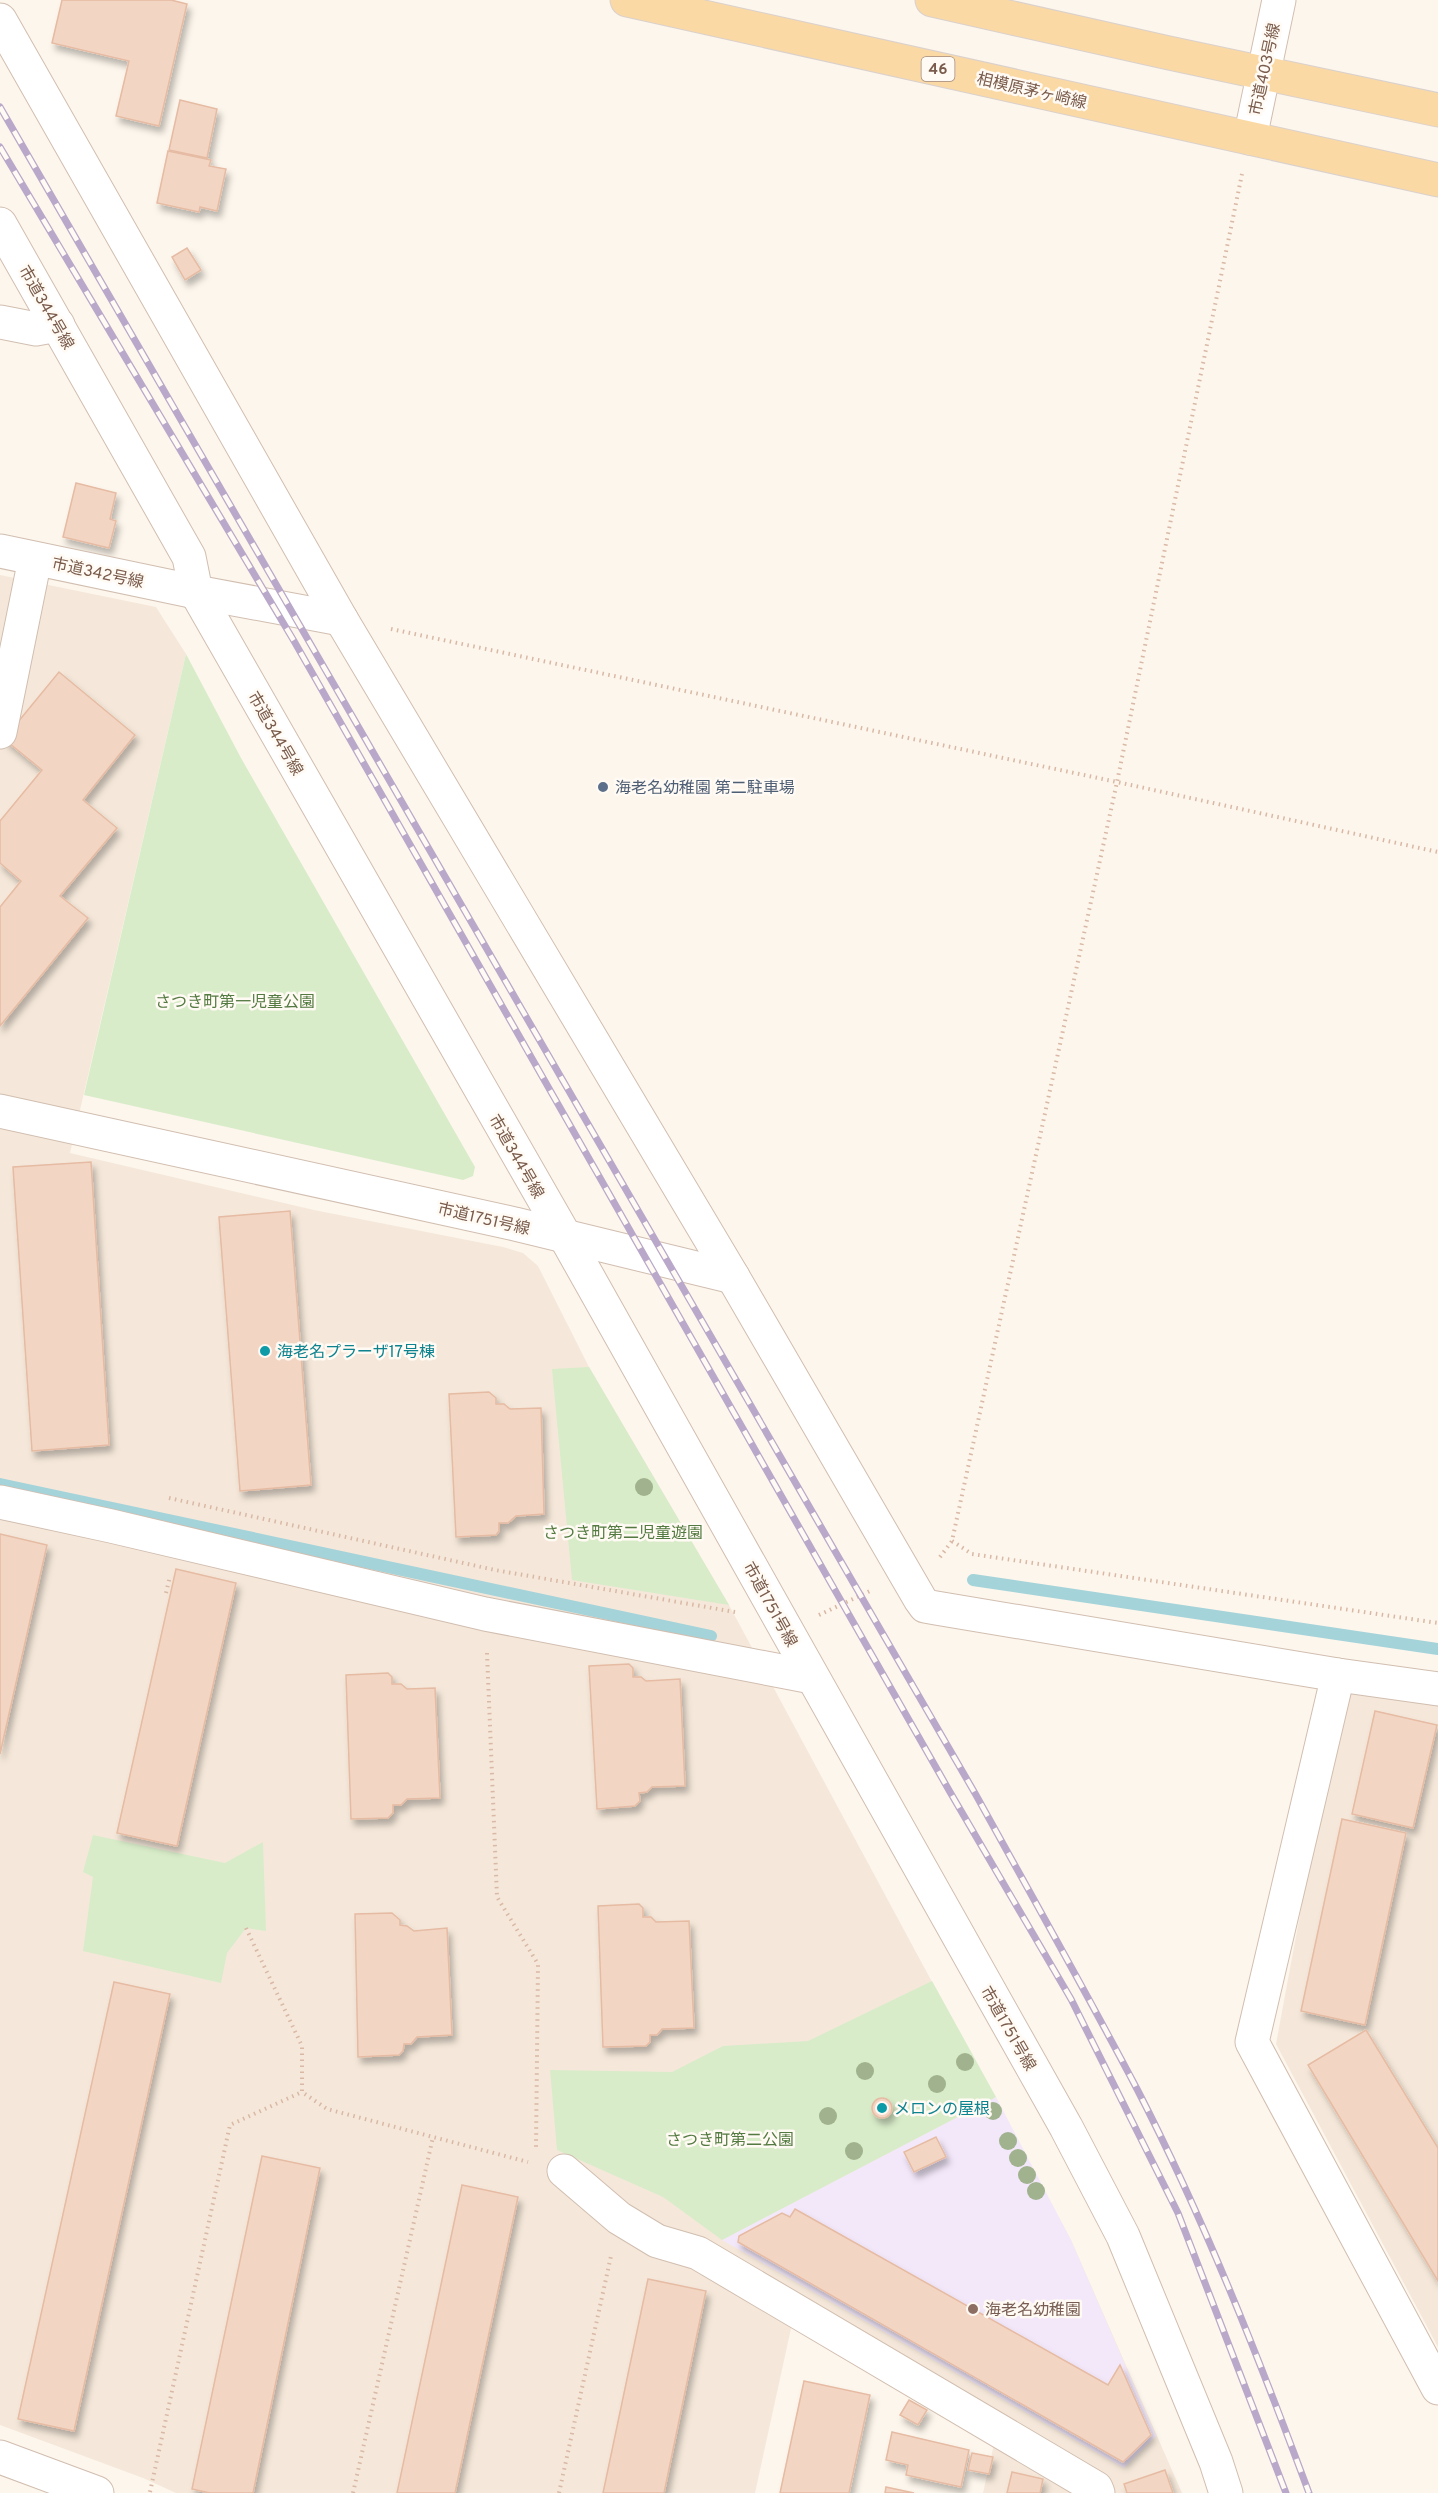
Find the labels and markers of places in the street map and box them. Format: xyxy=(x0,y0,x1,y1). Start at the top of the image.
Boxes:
place label: 海老名幼稚園 第二駐車場 xyxy=(615,779,795,799)
marker: 海老名幼稚園 第二駐車場 xyxy=(596,780,610,794)
place label: 海老名プラーザ17号棟 xyxy=(277,1343,435,1363)
marker: 海老名プラーザ17号棟 xyxy=(258,1344,272,1358)
place label: メロンの屋根 xyxy=(894,2100,990,2120)
marker: メロンの屋根 xyxy=(875,2101,889,2115)
place label: 海老名幼稚園 xyxy=(985,2301,1081,2321)
marker: 海老名幼稚園 xyxy=(966,2302,980,2316)

